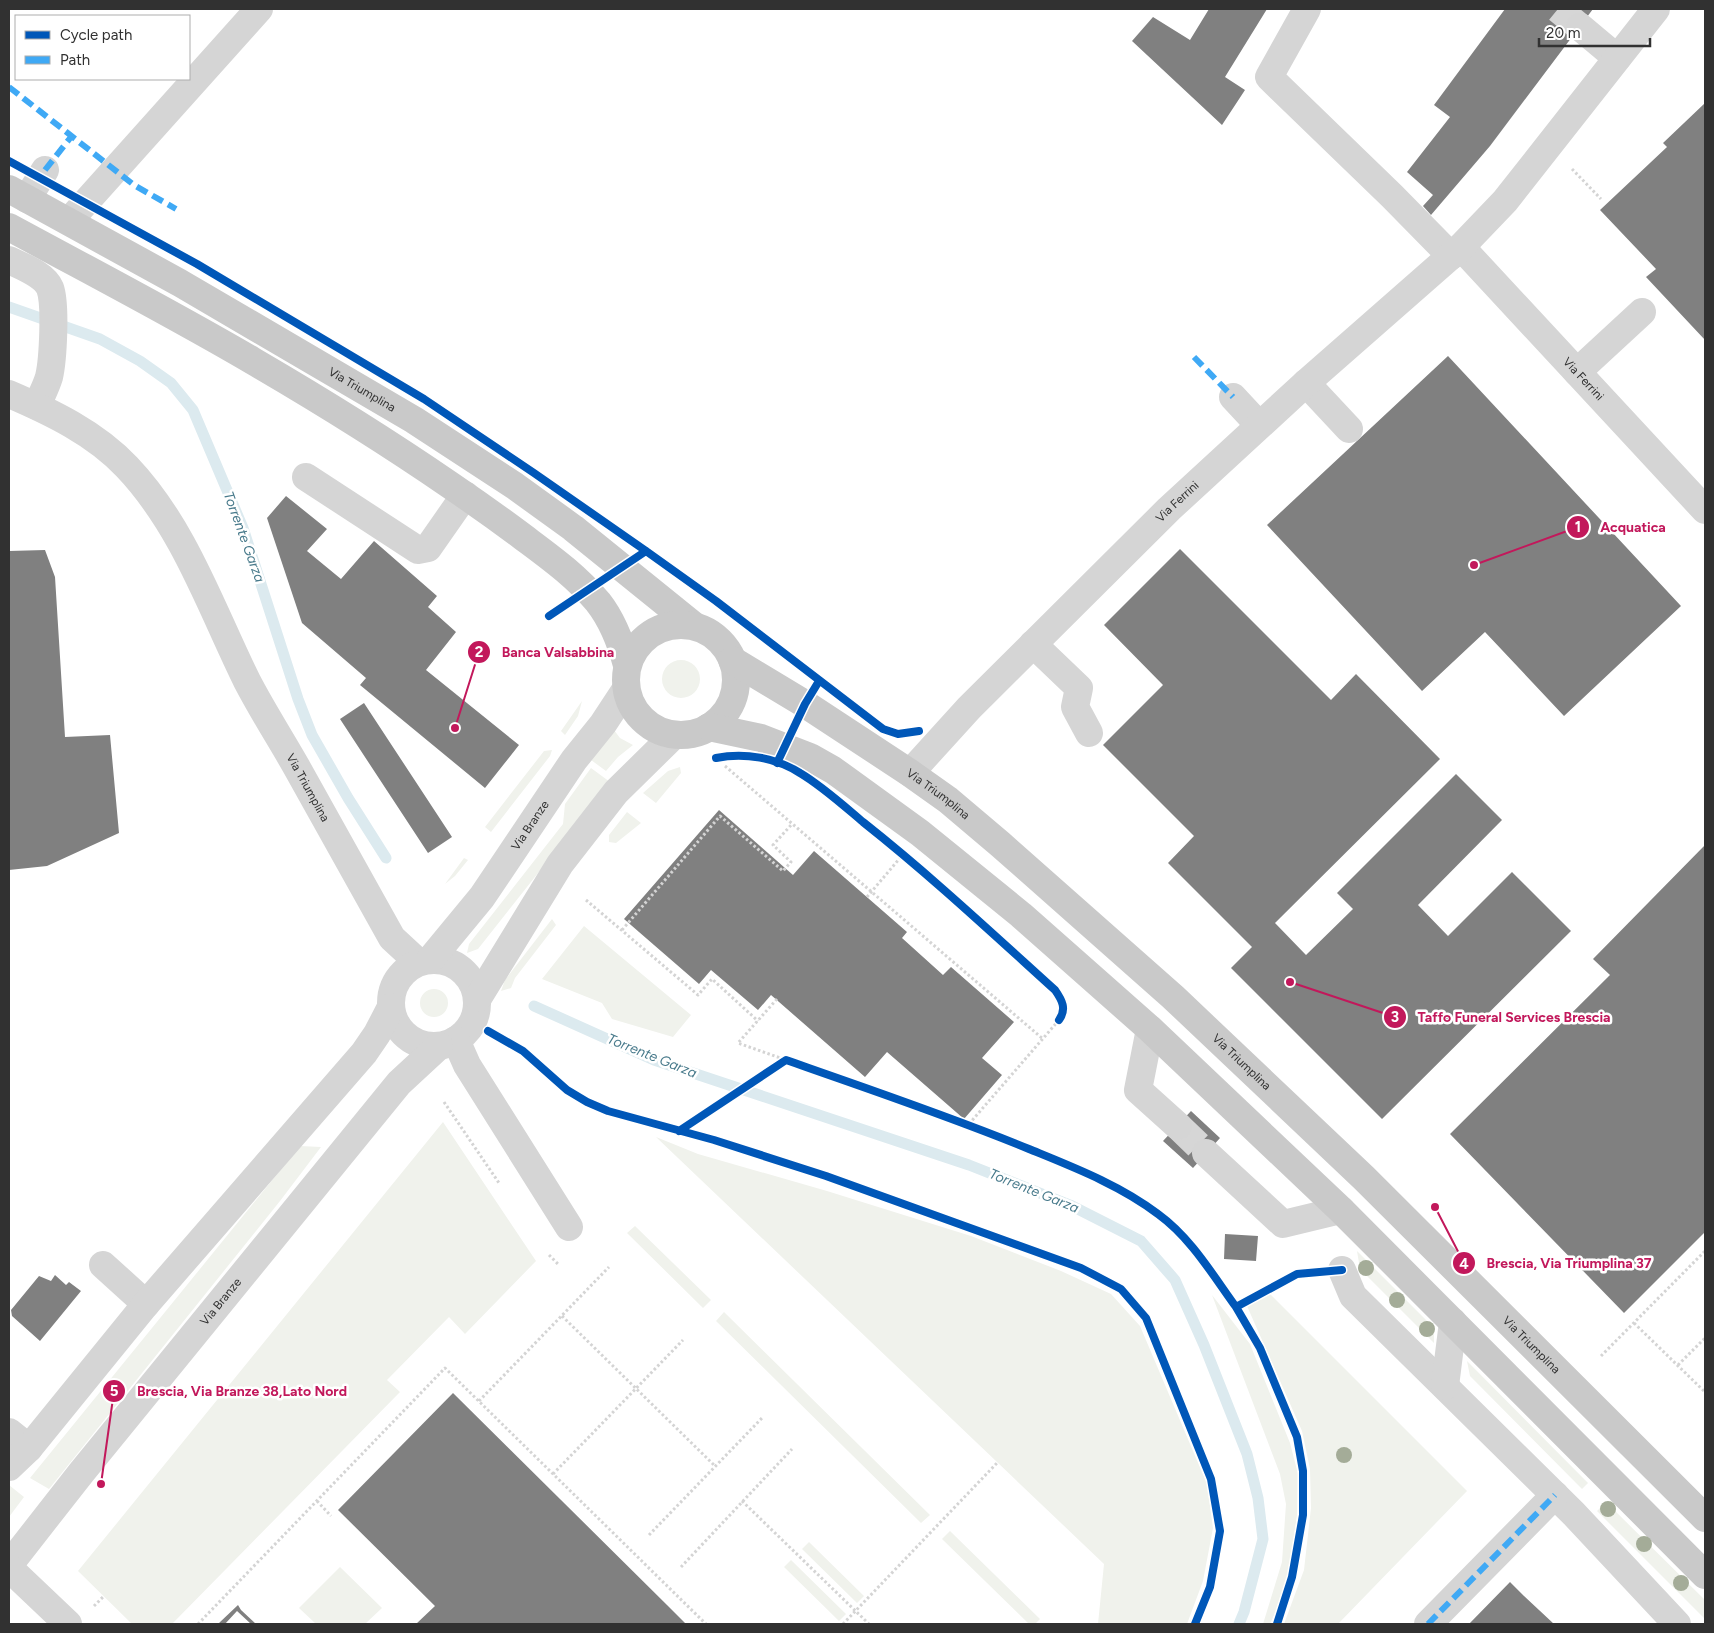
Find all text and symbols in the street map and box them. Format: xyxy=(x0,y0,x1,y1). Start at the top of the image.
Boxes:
legend xyxy=(15,15,190,80)
scale bar xyxy=(1539,15,1650,47)
text: 20 m xyxy=(1546,24,1580,42)
text: Cycle path xyxy=(60,26,132,44)
text: Path xyxy=(60,51,90,69)
street label: Via Ferrini xyxy=(1560,355,1607,403)
street label: Via Triumplina xyxy=(326,364,398,415)
street label: Via Ferrini xyxy=(1153,478,1202,525)
water label: Torrente Garza xyxy=(220,489,268,585)
callout: Acquatica xyxy=(1565,513,1676,542)
text: 1 xyxy=(1575,518,1581,536)
text: Acquatica xyxy=(1600,519,1666,536)
callout: Banca Valsabbina xyxy=(467,637,624,666)
text: 2 xyxy=(475,643,484,661)
text: Banca Valsabbina xyxy=(502,644,614,661)
street label: Via Triumplina xyxy=(283,751,332,824)
street label: Via Triumplina xyxy=(904,766,973,822)
street label: Via Branze xyxy=(508,797,552,853)
callout: Taffo Funeral Services Brescia xyxy=(1382,1002,1620,1031)
text: 3 xyxy=(1391,1008,1399,1026)
text: Taffo Funeral Services Brescia xyxy=(1417,1009,1611,1026)
water label: Torrente Garza xyxy=(605,1030,699,1082)
street label: Via Triumplina xyxy=(1209,1031,1274,1093)
water label: Torrente Garza xyxy=(987,1165,1081,1217)
callout: Brescia, Via Triumplina 37 xyxy=(1451,1249,1661,1278)
text: 4 xyxy=(1459,1255,1469,1273)
text: Brescia, Via Triumplina 37 xyxy=(1486,1255,1652,1272)
street label: Via Branze xyxy=(197,1275,244,1328)
street label: Via Triumplina xyxy=(1500,1313,1563,1376)
callout: Brescia, Via Branze 38,Lato Nord xyxy=(102,1376,357,1405)
text: 5 xyxy=(110,1382,119,1400)
text: Brescia, Via Branze 38,Lato Nord xyxy=(137,1383,347,1400)

